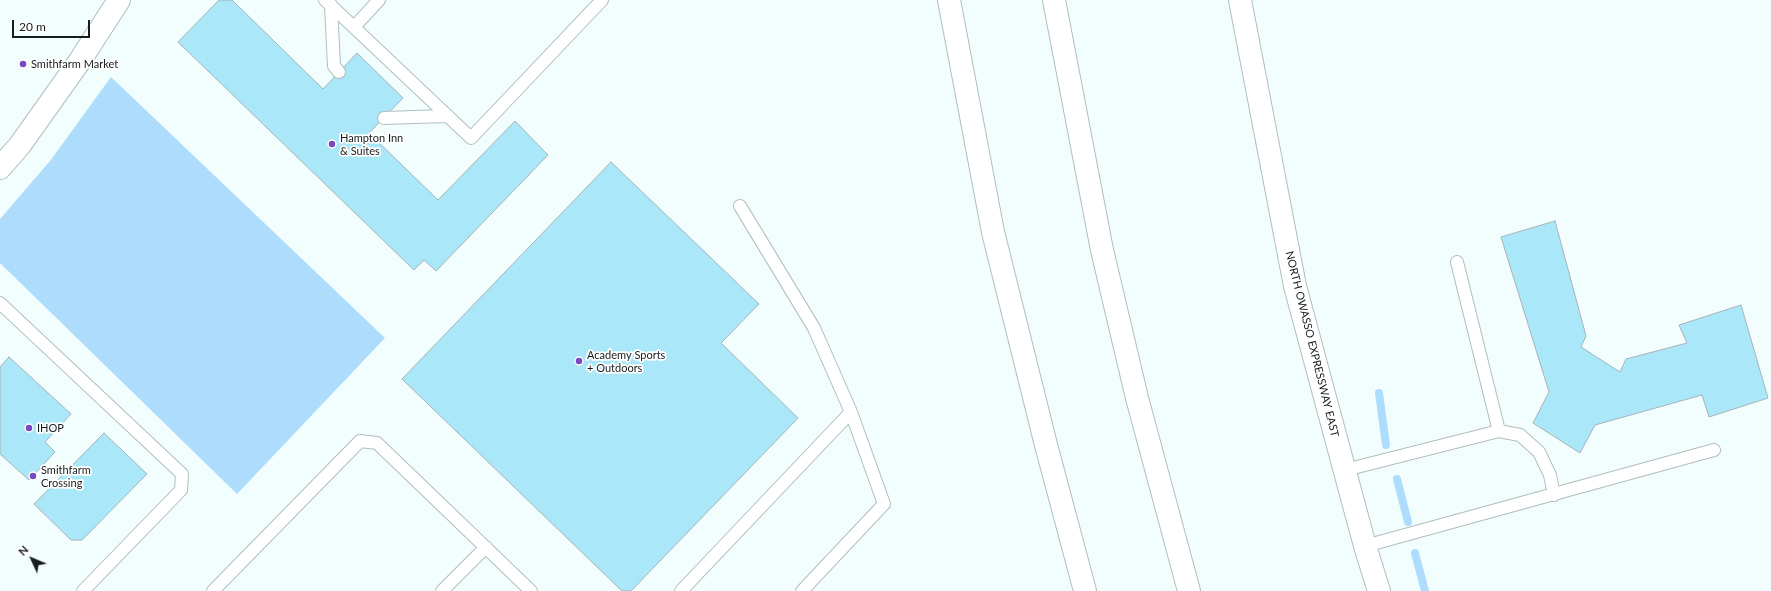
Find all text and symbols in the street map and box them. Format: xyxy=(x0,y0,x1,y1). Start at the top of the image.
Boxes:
scale bar xyxy=(14,12,92,38)
text: 20 m xyxy=(19,19,46,34)
place label: Smithfarm Market xyxy=(31,57,118,71)
marker: Smithfarm Market xyxy=(18,59,28,69)
place label: Hampton Inn & Suites xyxy=(340,131,403,157)
marker: Hampton Inn & Suites xyxy=(327,139,337,149)
street label: NORTH OWASSO EXPRESSWAY EAST xyxy=(1283,250,1341,438)
place label: Academy Sports + Outdoors xyxy=(587,348,665,374)
marker: Academy Sports + Outdoors xyxy=(574,356,584,366)
place label: IHOP xyxy=(37,421,64,435)
marker: IHOP xyxy=(24,423,34,433)
place label: Smithfarm Crossing xyxy=(41,463,91,489)
marker: Smithfarm Crossing xyxy=(28,471,38,481)
north arrow xyxy=(12,539,52,579)
text: N xyxy=(15,543,31,558)

